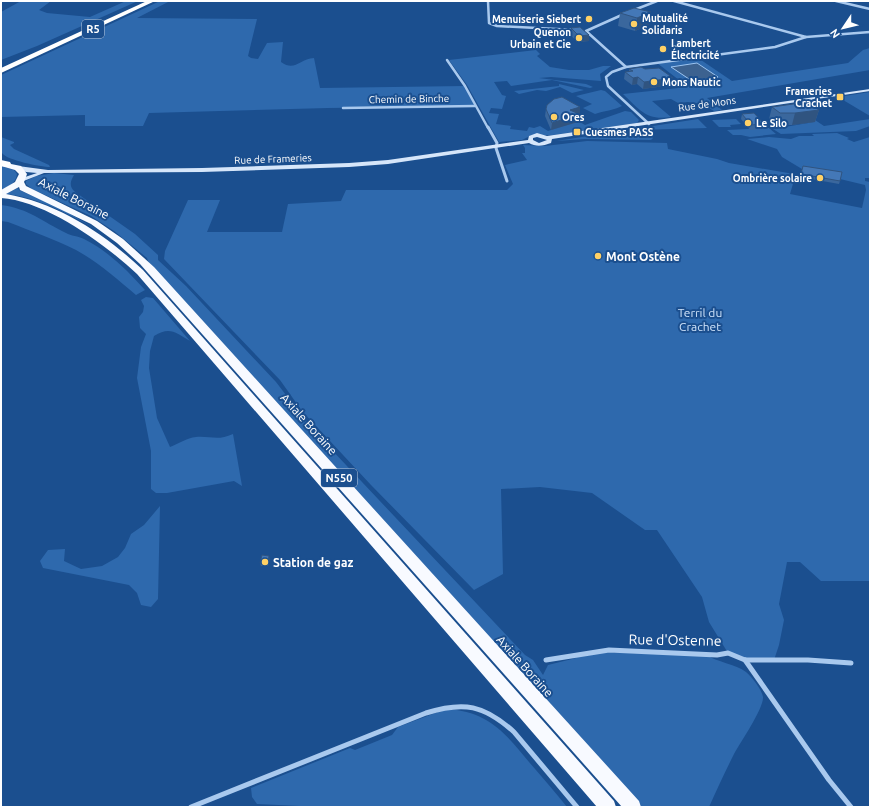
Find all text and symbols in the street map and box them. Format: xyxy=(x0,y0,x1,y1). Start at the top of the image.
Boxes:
north arrow xyxy=(823,8,863,48)
place label: Mutualité Solidaris xyxy=(642,13,688,36)
place label: Menuiserie Siebert xyxy=(492,14,582,25)
marker: Menuiserie Siebert xyxy=(584,14,594,24)
marker: Mutualité Solidaris xyxy=(629,19,639,29)
road number: R5 xyxy=(82,20,104,38)
place label: Quenon Urbain et Cie xyxy=(510,27,571,50)
text: N xyxy=(828,27,842,41)
marker: Quenon Urbain et Cie xyxy=(574,33,584,43)
place label: Lambert Électricité xyxy=(671,38,720,61)
marker: Lambert Électricité xyxy=(658,44,668,54)
marker: Mons Nautic xyxy=(649,77,659,87)
place label: Mons Nautic xyxy=(662,77,721,88)
place label: Frameries Crachet xyxy=(785,86,833,109)
marker: Frameries Crachet xyxy=(835,92,845,102)
street label: Chemin de Binche xyxy=(369,93,449,105)
street label: Rue de Mons xyxy=(678,95,736,113)
marker: Ores xyxy=(549,112,559,122)
place label: Ores xyxy=(562,112,585,123)
marker: Le Silo xyxy=(743,118,753,128)
place label: Le Silo xyxy=(756,118,787,129)
marker: Cuesmes PASS xyxy=(572,127,582,137)
place label: Cuesmes PASS xyxy=(585,127,654,138)
street label: Rue de Frameries xyxy=(234,152,312,166)
place label: Ombrière solaire xyxy=(733,173,812,184)
marker: Ombrière solaire xyxy=(815,173,825,183)
street label: Axiale Boraine xyxy=(37,175,111,221)
place label: Mont Ostène xyxy=(606,250,680,263)
marker: Mont Ostène xyxy=(593,251,603,261)
park label: Terril du Crachet xyxy=(678,306,722,333)
street label: Axiale Boraine xyxy=(278,391,340,457)
road number: N550 xyxy=(321,469,357,487)
place label: Station de gaz xyxy=(273,556,353,569)
marker: Station de gaz xyxy=(260,557,270,567)
street label: Rue d'Ostenne xyxy=(628,631,722,649)
street label: Axiale Boraine xyxy=(494,633,556,699)

